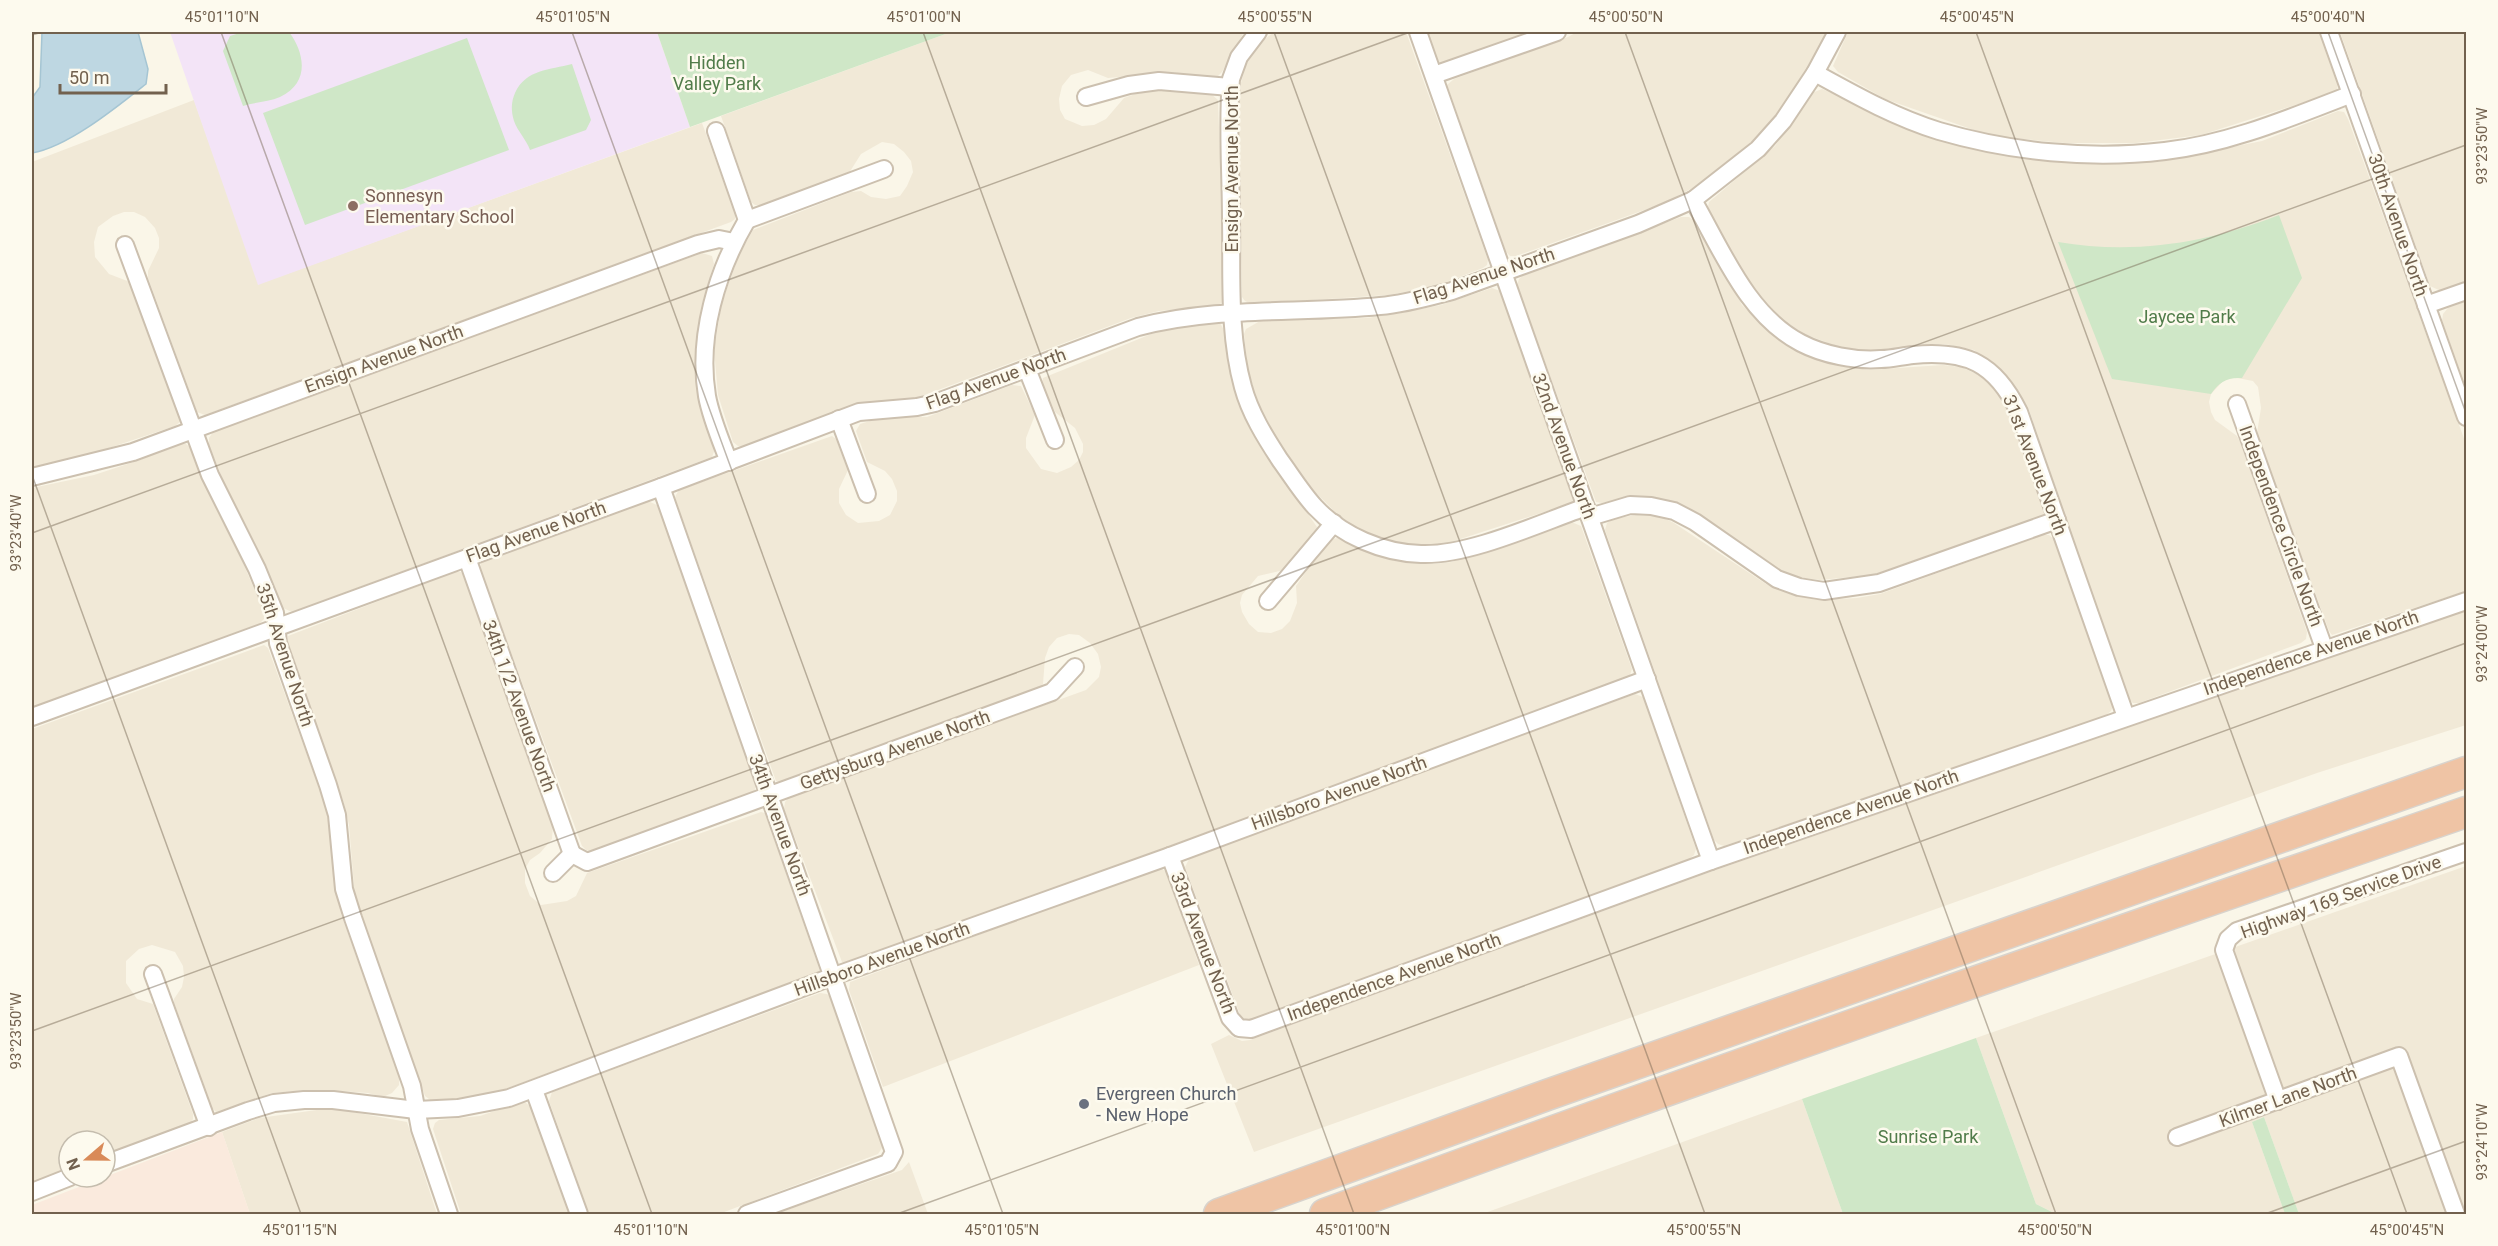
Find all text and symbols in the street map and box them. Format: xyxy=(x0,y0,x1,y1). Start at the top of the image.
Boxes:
text: 45°01'10"N xyxy=(185,8,259,26)
text: 45°01'05"N xyxy=(536,8,610,26)
text: 45°01'00"N xyxy=(887,8,961,26)
text: 45°00'55"N xyxy=(1238,8,1312,26)
text: 45°00'50"N xyxy=(1589,8,1663,26)
text: 45°00'45"N xyxy=(1940,8,2014,26)
text: 45°00'40"N xyxy=(2291,8,2365,26)
park label: Hidden Valley Park xyxy=(673,52,762,94)
scale bar xyxy=(60,57,166,95)
text: 50 m xyxy=(69,67,109,88)
street label: Ensign Avenue North xyxy=(1221,85,1242,253)
text: 93°23'50"W xyxy=(2473,108,2491,184)
street label: 30th Avenue North xyxy=(2364,151,2433,299)
place label: Sonnesyn Elementary School xyxy=(365,185,514,227)
marker: Sonnesyn Elementary School xyxy=(346,199,360,213)
street label: Flag Avenue North xyxy=(1410,243,1557,308)
park label: Jaycee Park xyxy=(2138,306,2236,327)
street label: Ensign Avenue North xyxy=(302,320,466,397)
street label: Flag Avenue North xyxy=(923,343,1069,414)
street label: 32nd Avenue North xyxy=(1528,370,1601,522)
street label: 31st Avenue North xyxy=(1999,392,2072,538)
street label: Independence Circle North xyxy=(2235,422,2328,629)
text: 93°23'40"W xyxy=(7,495,25,571)
street label: Flag Avenue North xyxy=(463,496,609,567)
street label: 35th Avenue North xyxy=(252,581,319,729)
street label: Independence Avenue North xyxy=(2201,606,2421,699)
text: 93°24'00"W xyxy=(2473,606,2491,682)
street label: 34th 1/2 Avenue North xyxy=(479,617,560,795)
street label: Gettysburg Avenue North xyxy=(797,705,993,794)
street label: 34th Avenue North xyxy=(745,751,816,899)
street label: Hillsboro Avenue North xyxy=(1248,751,1429,834)
street label: Independence Avenue North xyxy=(1741,765,1961,858)
street label: Highway 169 Service Drive xyxy=(2238,850,2444,943)
street label: 33rd Avenue North xyxy=(1167,869,1240,1016)
street label: Hillsboro Avenue North xyxy=(791,917,972,1000)
street label: Independence Avenue North xyxy=(1284,928,1504,1025)
text: 93°23'50"W xyxy=(7,993,25,1069)
street label: Kilmer Lane North xyxy=(2216,1062,2359,1131)
place label: Evergreen Church - New Hope xyxy=(1096,1083,1236,1125)
marker: Evergreen Church - New Hope xyxy=(1077,1097,1091,1111)
text: 93°24'10"W xyxy=(2473,1104,2491,1180)
park label: Sunrise Park xyxy=(1878,1126,1979,1147)
north arrow xyxy=(57,1129,117,1189)
text: N xyxy=(63,1155,84,1173)
text: 45°01'15"N xyxy=(263,1221,337,1239)
text: 45°01'10"N xyxy=(614,1221,688,1239)
text: 45°01'05"N xyxy=(965,1221,1039,1239)
text: 45°01'00"N xyxy=(1316,1221,1390,1239)
text: 45°00'55"N xyxy=(1667,1221,1741,1239)
text: 45°00'50"N xyxy=(2018,1221,2092,1239)
text: 45°00'45"N xyxy=(2370,1221,2444,1239)

